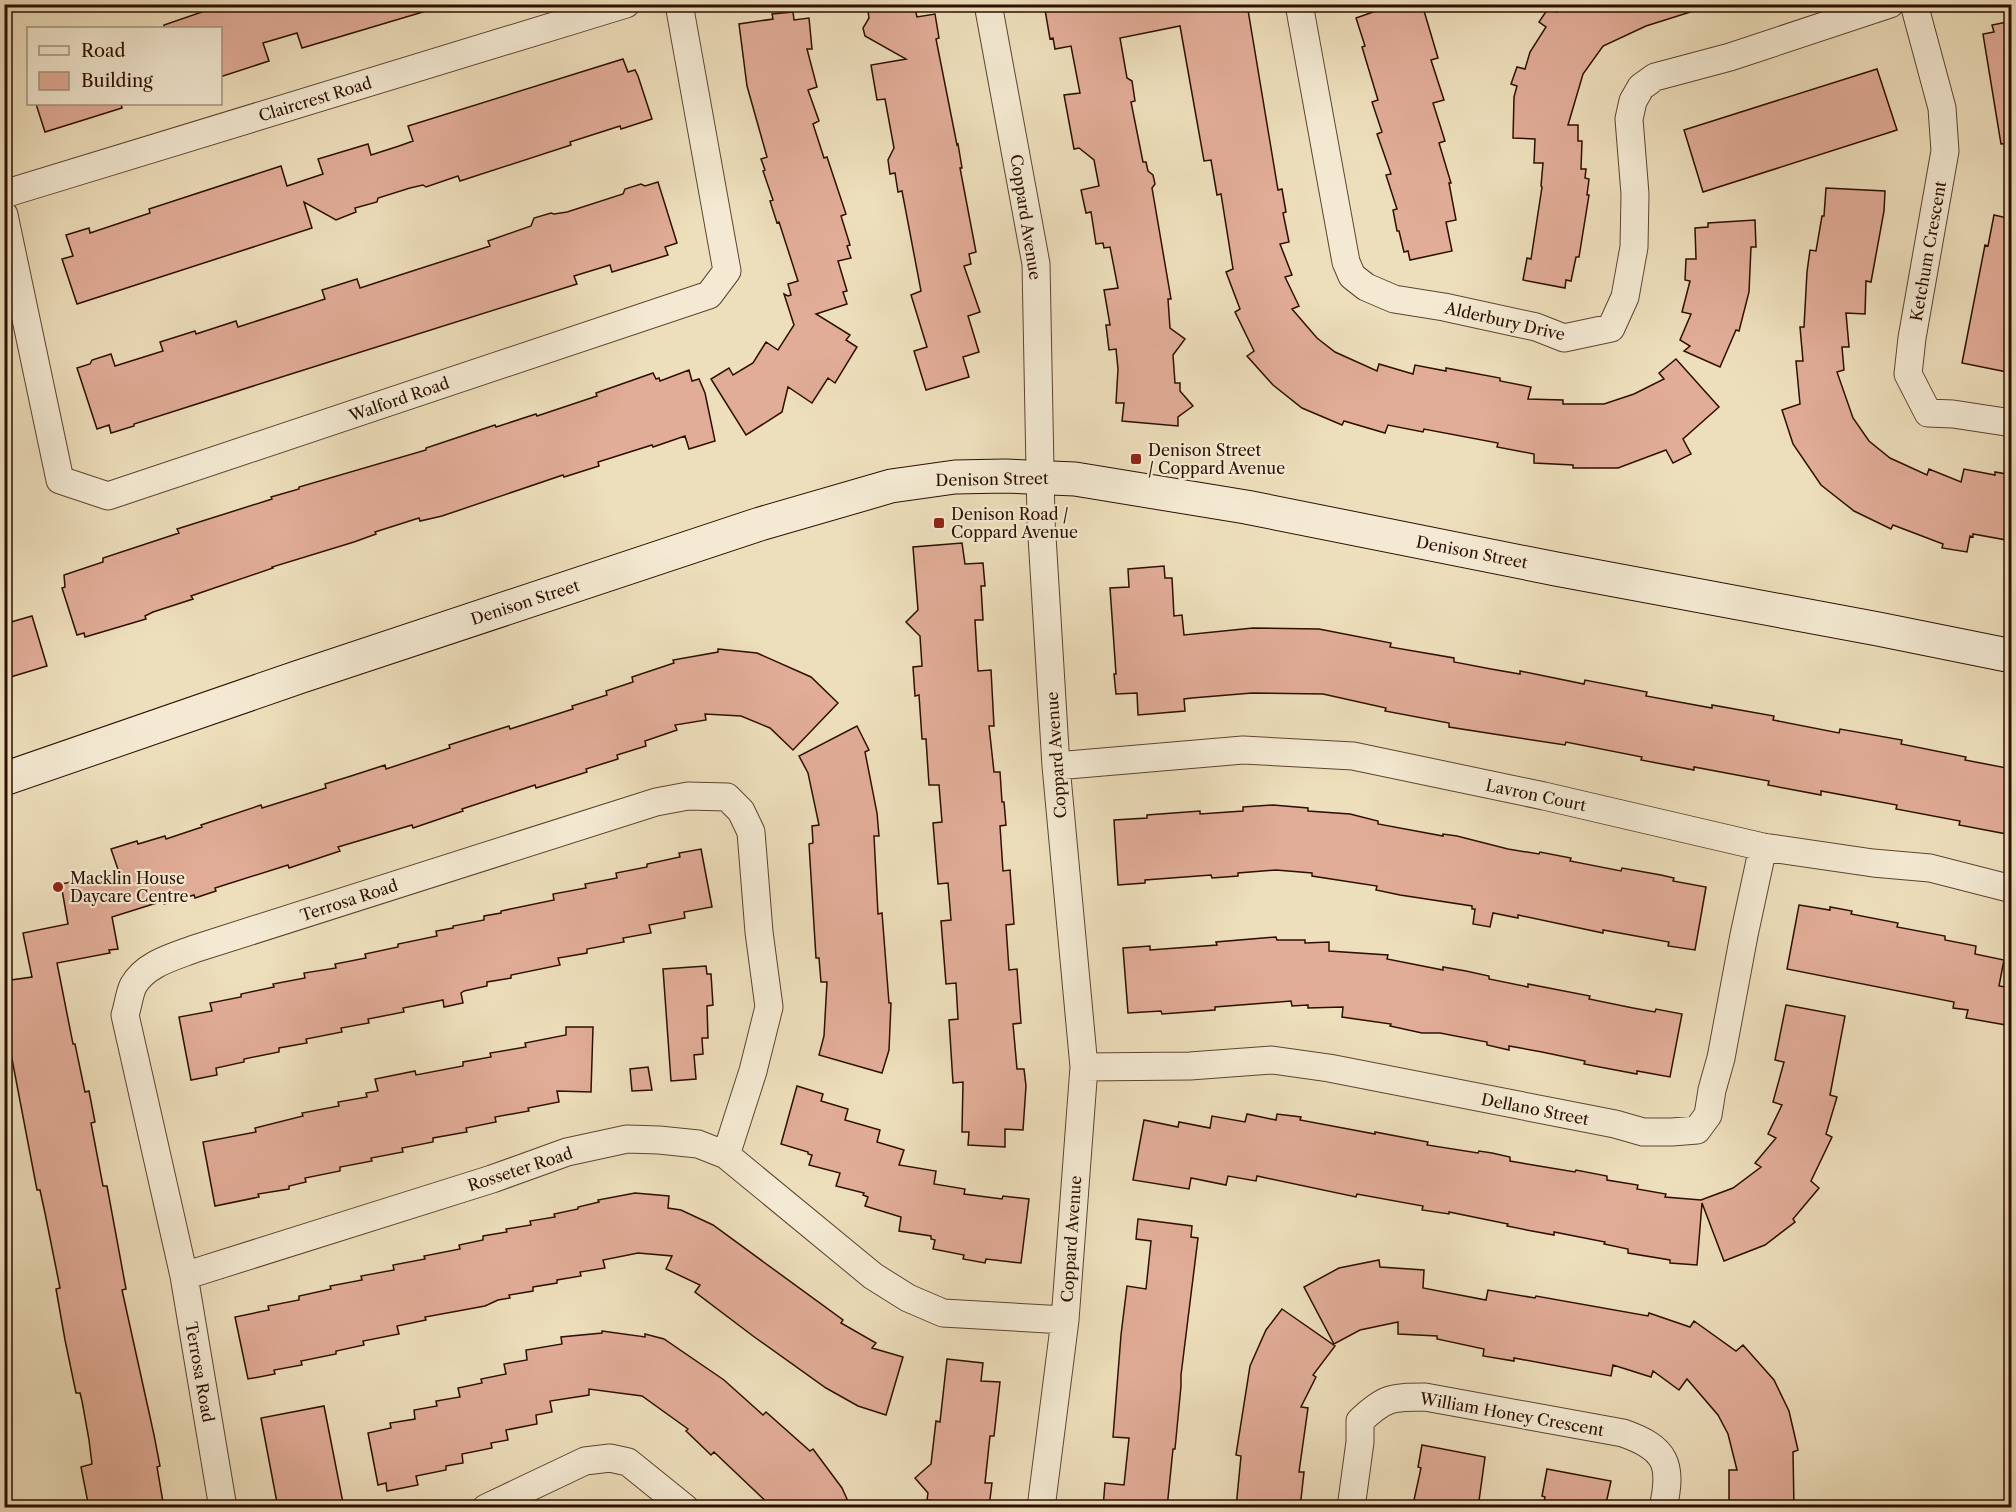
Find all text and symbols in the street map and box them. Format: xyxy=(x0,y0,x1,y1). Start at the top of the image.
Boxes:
legend xyxy=(27,27,222,105)
text: Road xyxy=(81,40,126,62)
text: Building xyxy=(81,70,153,92)
street label: Claircrest Road xyxy=(256,72,374,126)
street label: Coppard Avenue xyxy=(1006,153,1046,281)
street label: Ketchum Crescent xyxy=(1906,179,1950,323)
street label: Alderbury Drive xyxy=(1442,297,1567,345)
street label: Walford Road xyxy=(345,372,452,426)
place label: Denison Street / Coppard Avenue xyxy=(1148,440,1285,478)
marker: Denison Street / Coppard Avenue xyxy=(1129,452,1143,466)
street label: Denison Street xyxy=(935,468,1049,490)
place label: Denison Road / Coppard Avenue xyxy=(951,504,1078,542)
marker: Denison Road / Coppard Avenue xyxy=(932,516,946,530)
street label: Denison Street xyxy=(1415,531,1530,573)
street label: Denison Street xyxy=(468,575,582,629)
street label: Coppard Avenue xyxy=(1042,691,1070,819)
street label: Lavron Court xyxy=(1484,775,1588,815)
place label: Macklin House Daycare Centre xyxy=(70,868,189,906)
street label: Terrosa Road xyxy=(298,875,401,925)
marker: Macklin House Daycare Centre xyxy=(51,880,65,894)
street label: Dellano Street xyxy=(1479,1089,1591,1129)
street label: Rosseter Road xyxy=(465,1143,575,1195)
street label: Coppard Avenue xyxy=(1057,1175,1085,1303)
street label: Terrosa Road xyxy=(181,1320,219,1424)
street label: William Honey Crescent xyxy=(1417,1388,1606,1440)

